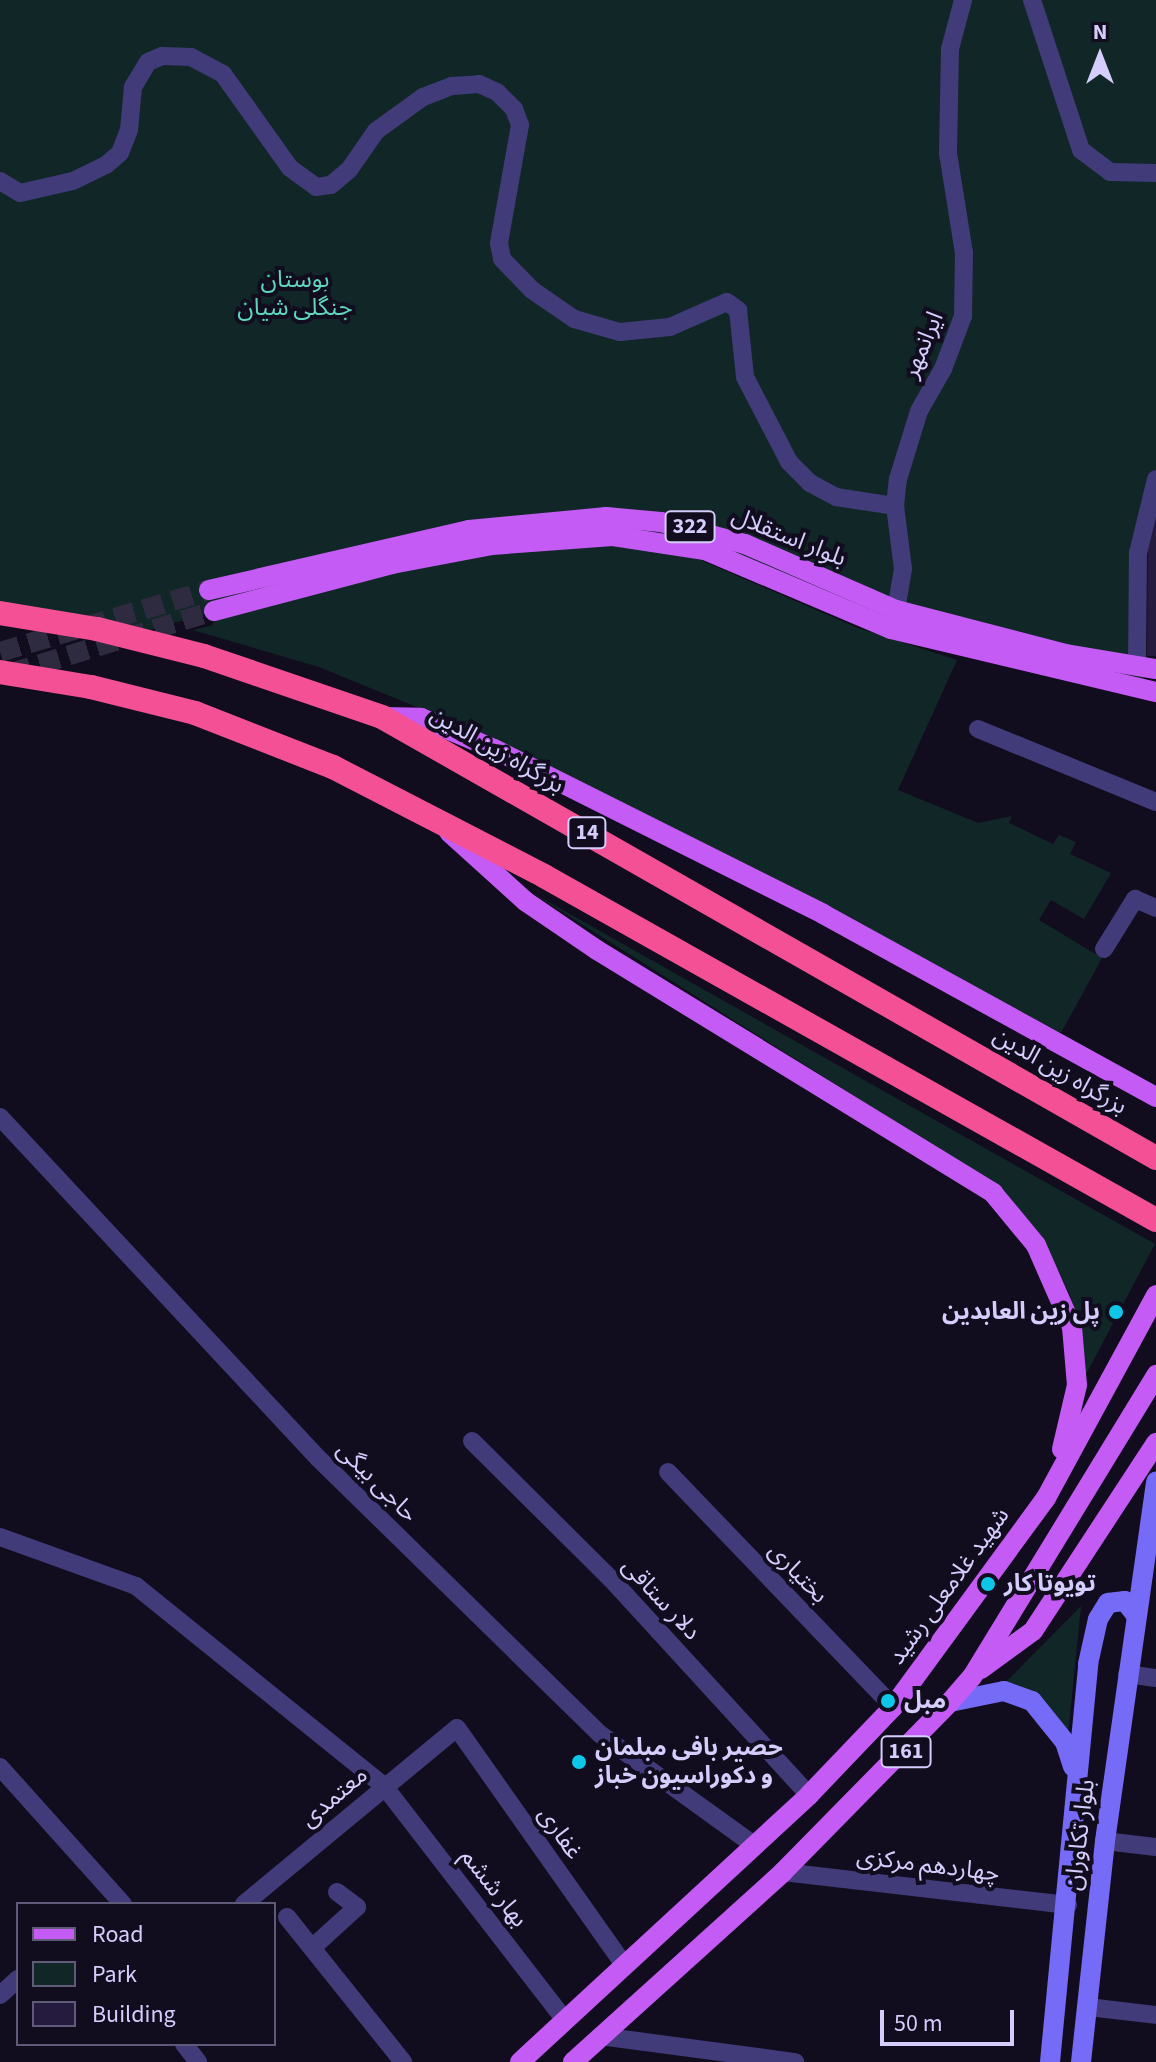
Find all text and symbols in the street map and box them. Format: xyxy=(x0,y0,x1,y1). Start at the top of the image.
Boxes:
north arrow xyxy=(1060,16,1140,96)
text: N xyxy=(1093,16,1107,48)
park label: بوستان جنگلی شیان xyxy=(237,266,353,322)
street label: ایرانمهر xyxy=(896,307,950,383)
street label: بلوار استقلال xyxy=(728,501,850,573)
road number: 322 xyxy=(664,509,716,545)
street label: بزرگراه زین الدین xyxy=(425,700,569,800)
road number: 14 xyxy=(567,815,607,851)
street label: بزرگراه زین الدین xyxy=(988,1021,1132,1121)
place label: پل زین العابدین xyxy=(942,1298,1100,1326)
marker: پل زین العابدین xyxy=(1107,1303,1125,1321)
street label: حاجی بیگی xyxy=(330,1435,424,1529)
street label: شهید غلامعلی رشید xyxy=(882,1502,1016,1670)
street label: بختیاری xyxy=(762,1536,834,1610)
street label: دلار ستاقی xyxy=(616,1552,706,1646)
place label: تویوتا کار xyxy=(1004,1570,1096,1598)
marker: تویوتا کار xyxy=(979,1575,997,1593)
place label: مبل xyxy=(904,1687,946,1715)
marker: مبل xyxy=(879,1692,897,1710)
place label: حصیر بافی مبلمان و دکوراسیون خباز xyxy=(595,1734,783,1790)
road number: 161 xyxy=(880,1734,932,1770)
marker: حصیر بافی مبلمان و دکوراسیون خباز xyxy=(570,1753,588,1771)
street label: معتمدی xyxy=(295,1761,373,1833)
street label: بلوار تکاوران xyxy=(1059,1778,1101,1892)
street label: غفاری xyxy=(532,1801,588,1865)
street label: چهاردهم مرکزی xyxy=(855,1842,1001,1888)
street label: بهار ششم xyxy=(454,1843,534,1933)
legend xyxy=(16,1902,276,2046)
text: Road xyxy=(92,1917,144,1952)
text: Park xyxy=(92,1957,137,1992)
scale bar xyxy=(884,1994,1018,2044)
text: Building xyxy=(92,1997,176,2032)
text: 50 m xyxy=(894,2006,943,2041)

